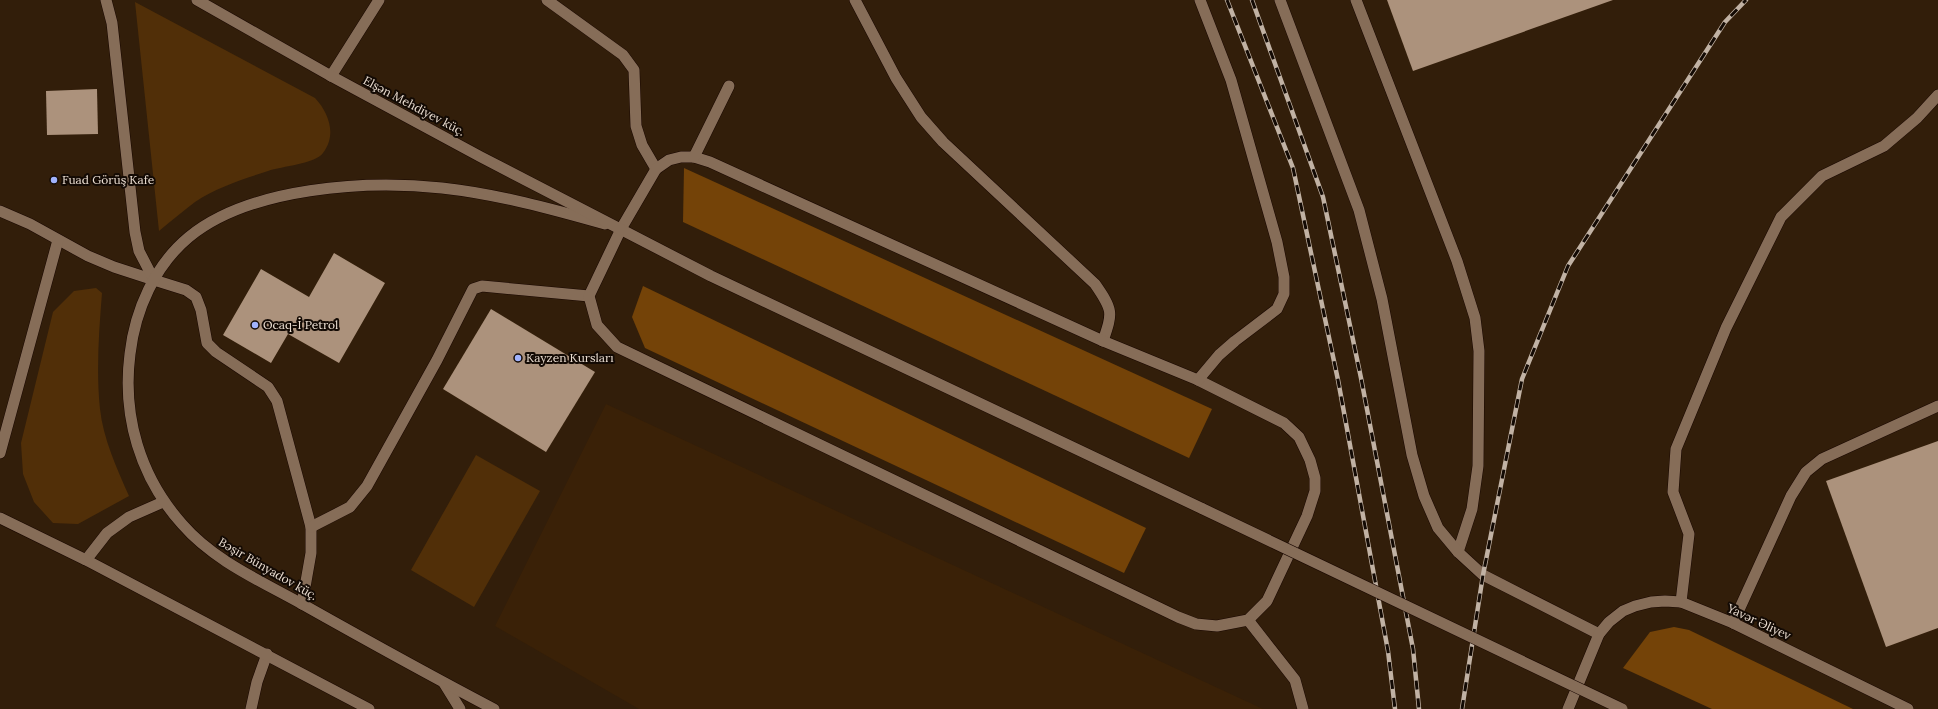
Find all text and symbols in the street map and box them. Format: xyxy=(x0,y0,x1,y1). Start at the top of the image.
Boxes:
street label: Elşən Mehdiyev küç. xyxy=(361,72,468,139)
place label: Fuad Görüş Kafe xyxy=(62,172,155,187)
marker: Fuad Görüş Kafe xyxy=(49,175,59,185)
place label: Ocaq-İ Petrol xyxy=(263,317,338,332)
marker: Ocaq-İ Petrol xyxy=(250,320,260,330)
place label: Kayzen Kursları xyxy=(526,350,614,365)
marker: Kayzen Kursları xyxy=(513,353,523,363)
street label: Bəşir Bünyadov küç. xyxy=(216,534,320,603)
street label: Yavər Əliyev xyxy=(1724,600,1794,643)

